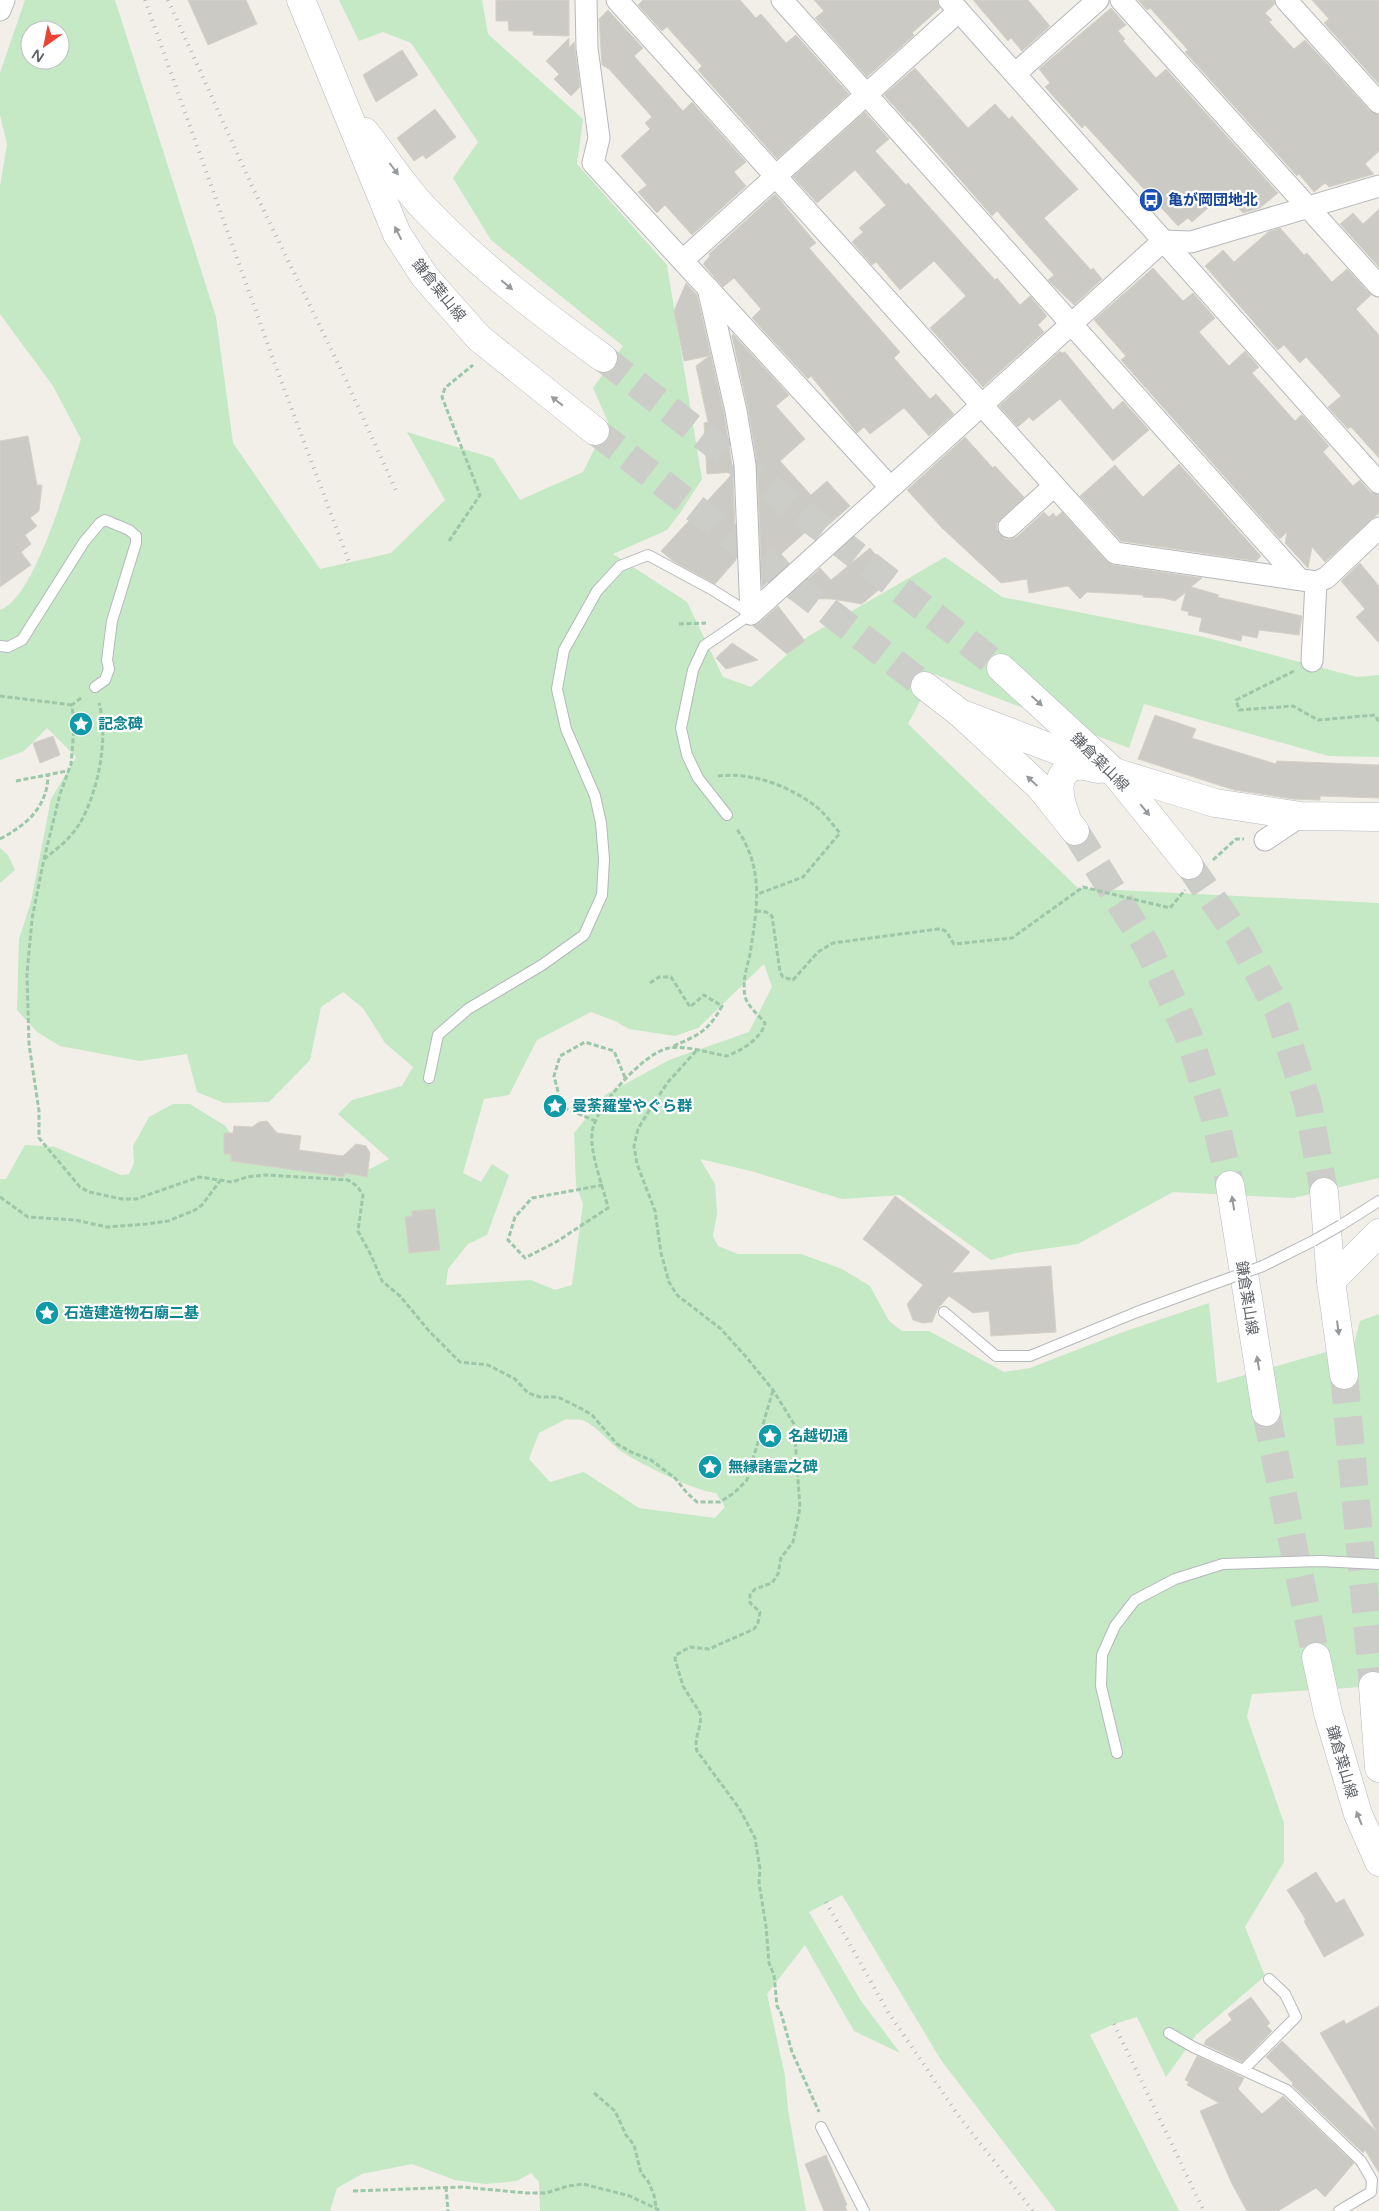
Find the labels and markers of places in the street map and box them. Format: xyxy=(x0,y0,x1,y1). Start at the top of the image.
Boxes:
bus stop icon: 亀が岡団地北 xyxy=(1138,187,1164,213)
place label: 亀が岡団地北 xyxy=(1168,191,1258,209)
place icon: 記念碑 xyxy=(68,711,94,737)
place label: 記念碑 xyxy=(98,715,143,733)
place icon: 曼荼羅堂やぐら群 xyxy=(542,1093,568,1119)
place label: 曼荼羅堂やぐら群 xyxy=(572,1097,692,1115)
place icon: 石造建造物石廟二基 xyxy=(34,1300,60,1326)
place label: 石造建造物石廟二基 xyxy=(64,1304,199,1322)
place icon: 名越切通 xyxy=(757,1423,783,1449)
place label: 名越切通 xyxy=(788,1427,848,1445)
place icon: 無縁諸霊之碑 xyxy=(697,1454,723,1480)
place label: 無縁諸霊之碑 xyxy=(728,1458,818,1476)

